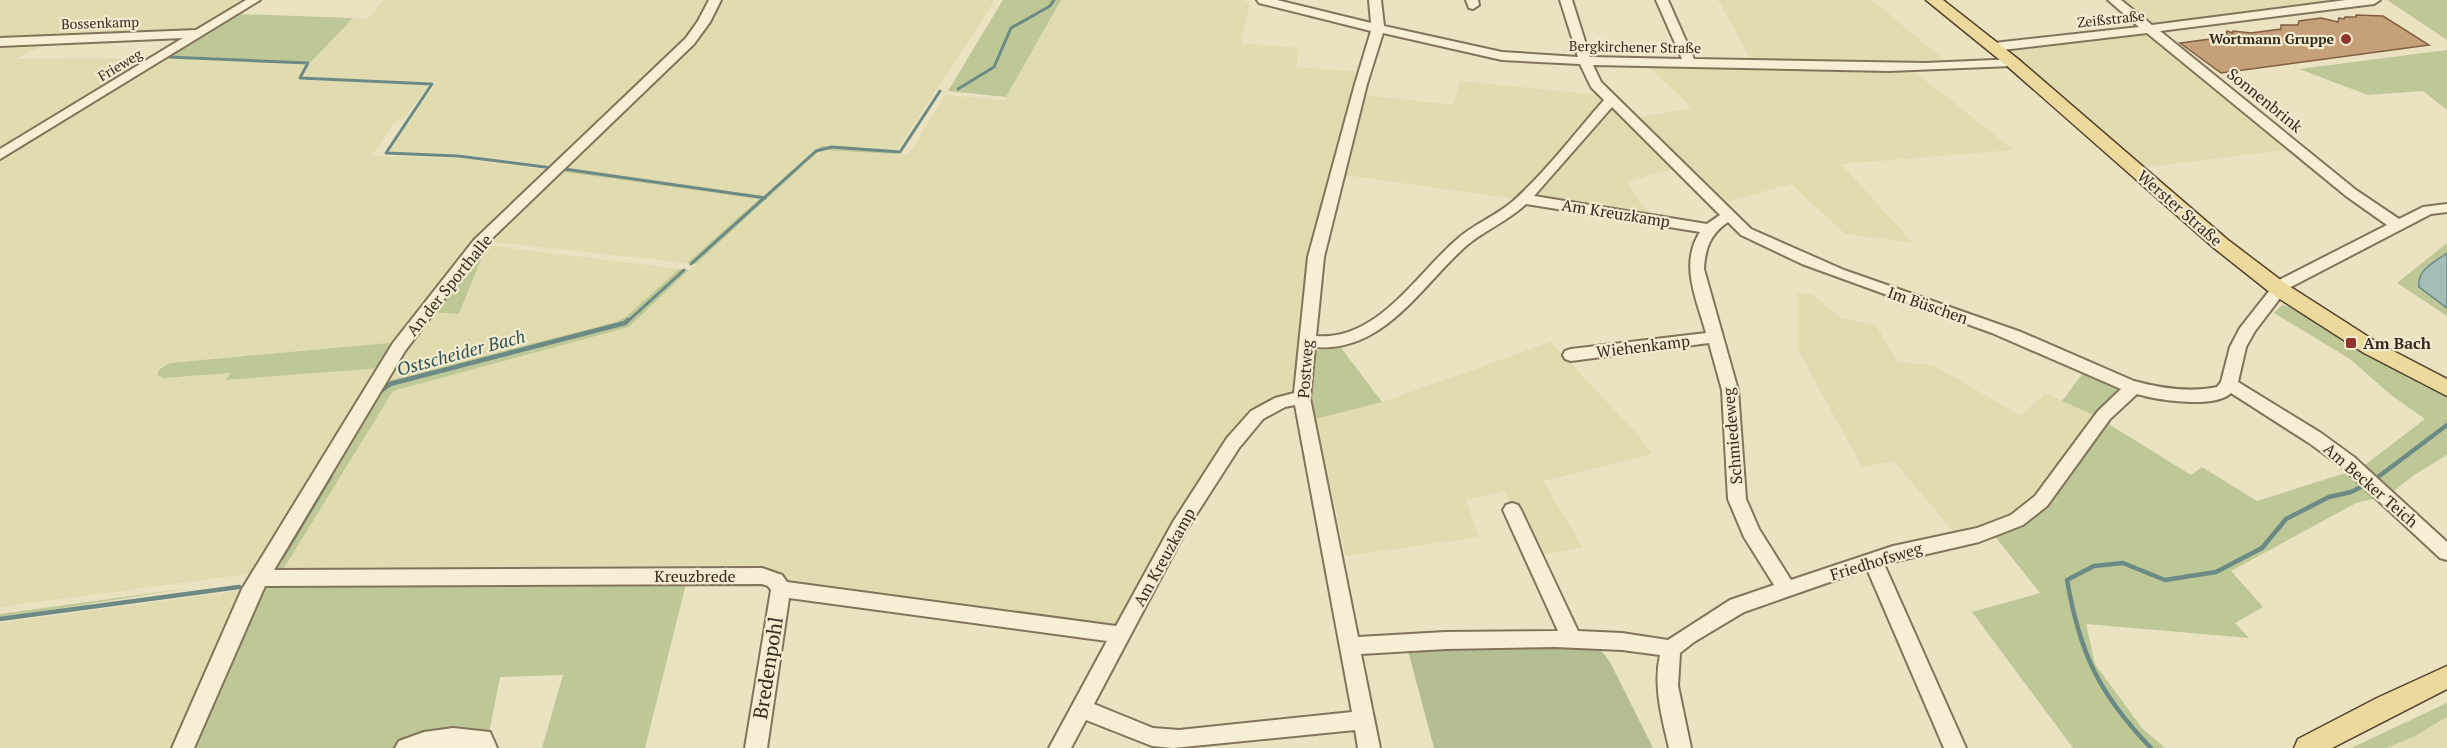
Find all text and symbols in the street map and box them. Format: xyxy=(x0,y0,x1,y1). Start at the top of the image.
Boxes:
street label: Zeißstraße xyxy=(2076,5,2146,32)
street label: Bossenkamp xyxy=(61,12,139,33)
place label: Wortmann Gruppe xyxy=(2209,29,2334,48)
marker: Wortmann Gruppe xyxy=(2339,32,2353,46)
street label: Bergkirchener Straße xyxy=(1569,36,1701,57)
street label: Frieweg xyxy=(94,44,146,85)
street label: Sonnenbrink xyxy=(2223,63,2308,138)
street label: Werster Straße xyxy=(2133,165,2227,251)
street label: Am Kreuzkamp xyxy=(1560,194,1672,232)
street label: An der Sporthalle xyxy=(401,230,497,340)
street label: Im Büschen xyxy=(1885,281,1972,329)
water label: Ostscheider Bach xyxy=(394,323,528,381)
street label: Wiehenkamp xyxy=(1595,329,1691,363)
place label: Am Bach xyxy=(2363,332,2432,354)
marker: Am Bach xyxy=(2344,336,2358,350)
street label: Postweg xyxy=(1292,338,1318,399)
street label: Schmiedeweg xyxy=(1717,386,1747,485)
street label: Am Becker Teich xyxy=(2319,438,2423,533)
street label: Am Kreuzkamp xyxy=(1128,504,1200,610)
street label: Friedhofsweg xyxy=(1827,536,1925,585)
street label: Kreuzbrede xyxy=(654,565,736,587)
street label: Bredenpohl xyxy=(746,615,789,721)

